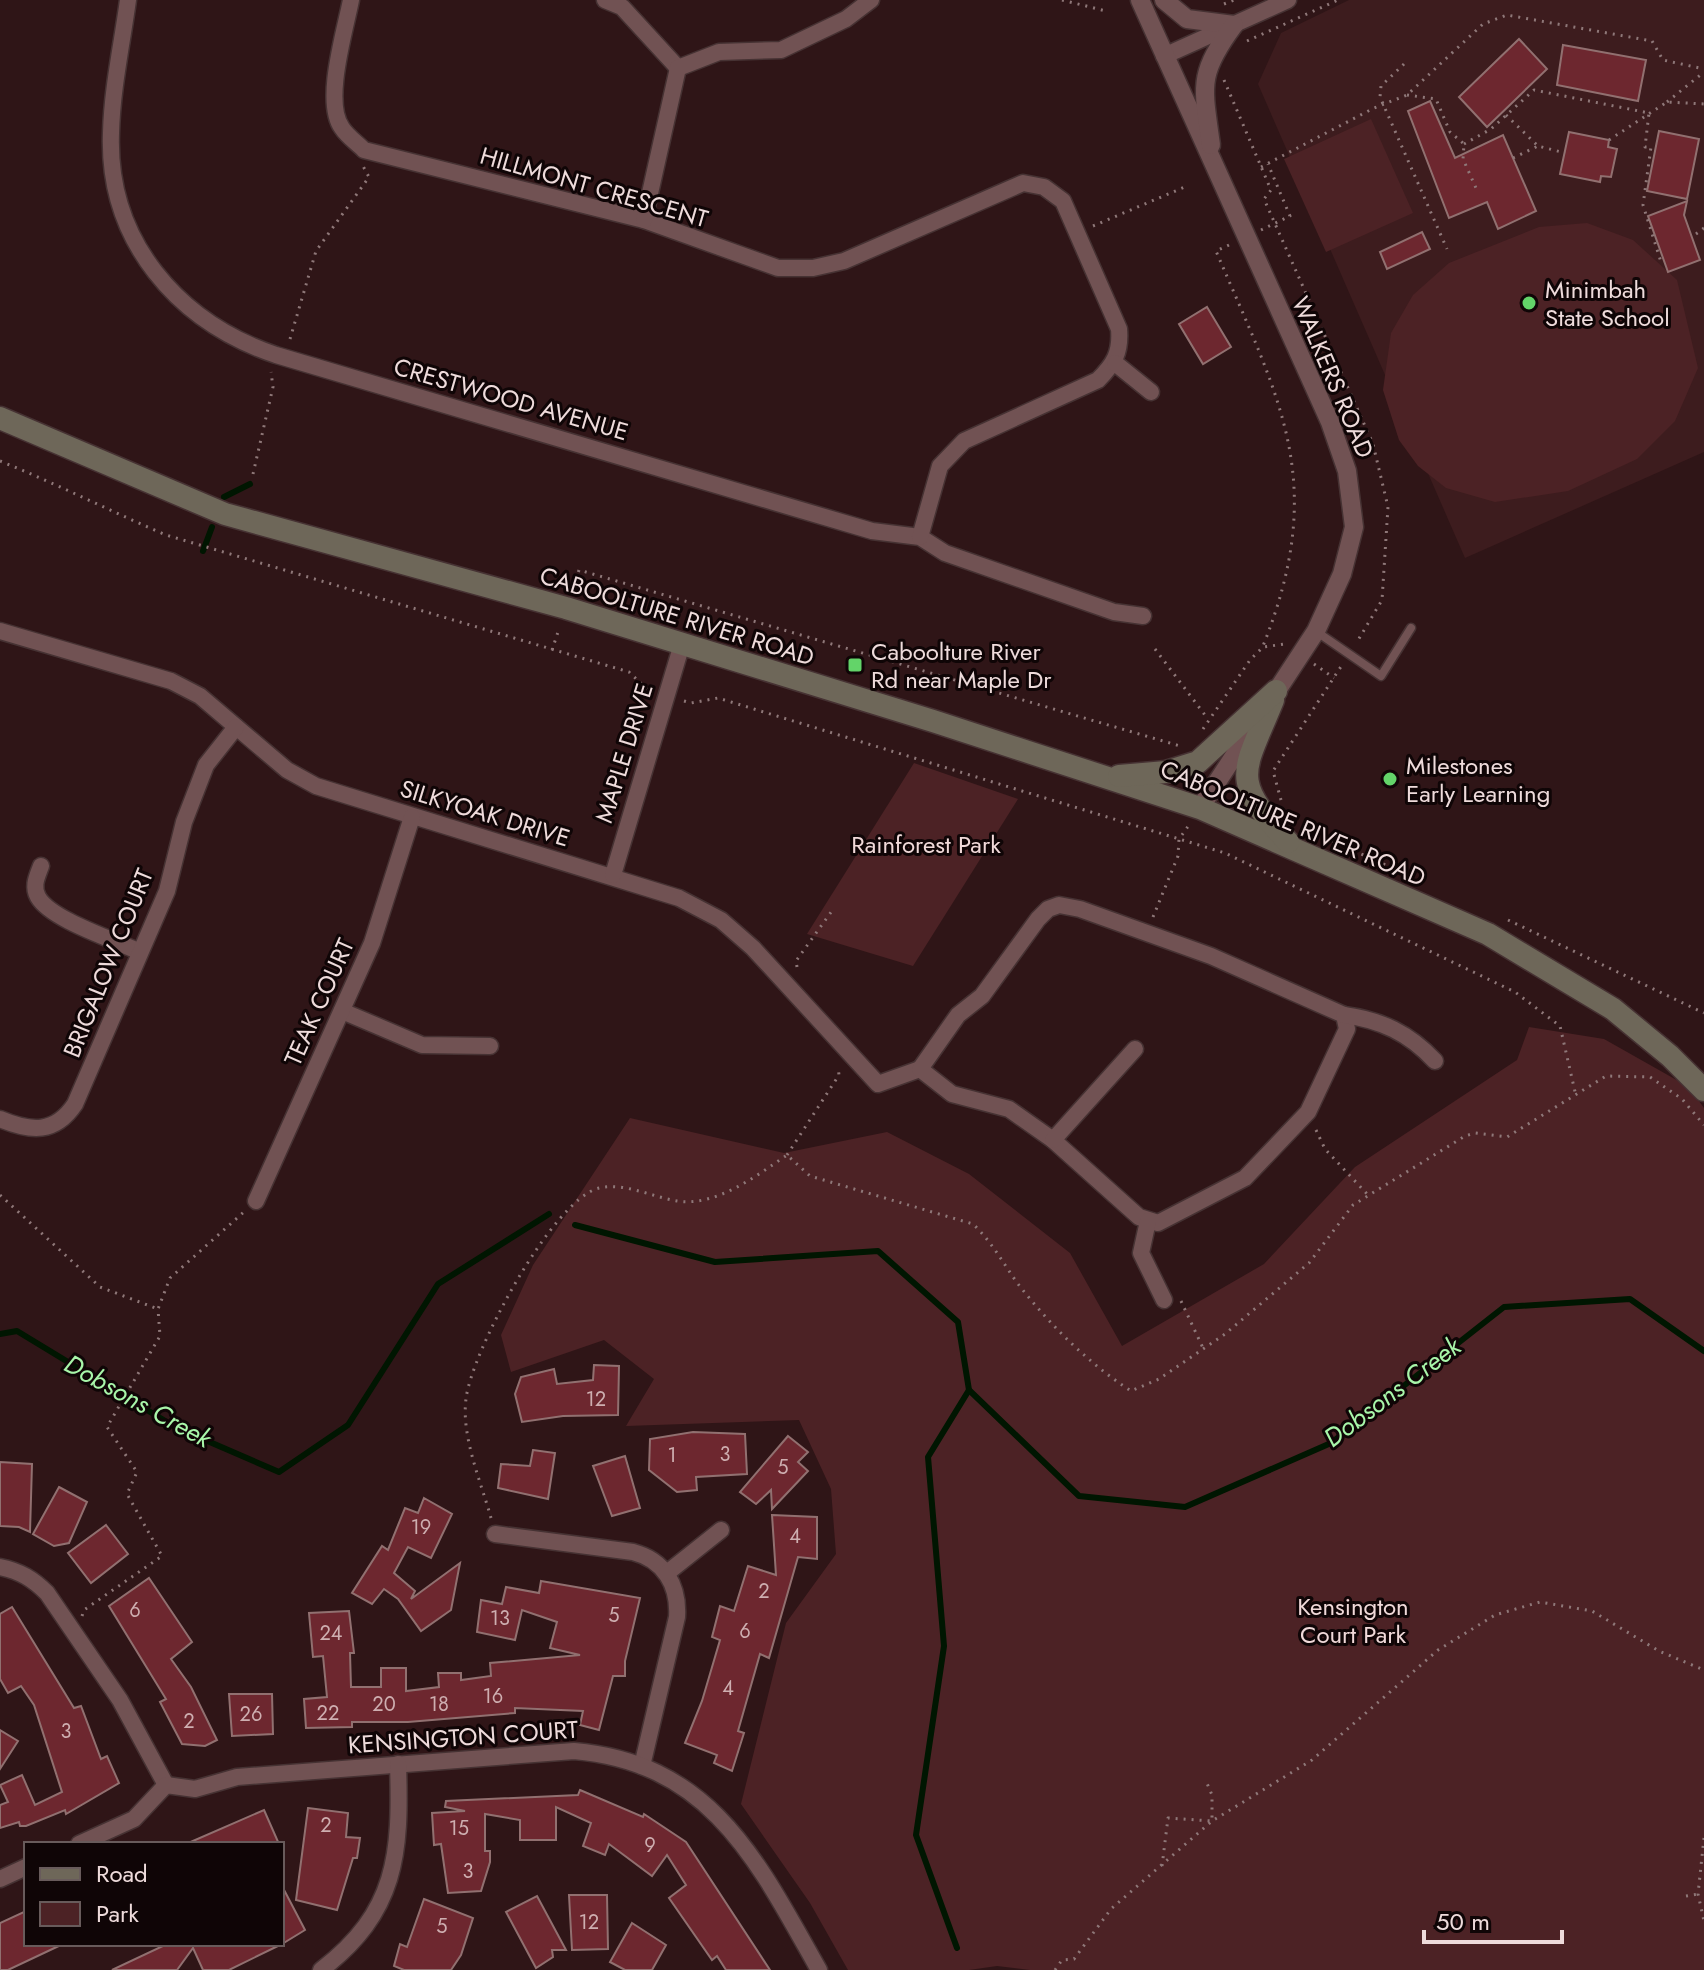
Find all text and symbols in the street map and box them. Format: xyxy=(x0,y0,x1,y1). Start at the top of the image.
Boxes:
street label: HILLMONT CRESCENT xyxy=(476,138,712,236)
place label: Minimbah State School xyxy=(1545,272,1670,335)
street label: WALKERS ROAD xyxy=(1283,291,1383,463)
marker: Minimbah State School xyxy=(1520,294,1538,312)
street label: CRESTWOOD AVENUE xyxy=(390,349,632,449)
street label: CABOOLTURE RIVER ROAD xyxy=(536,558,818,674)
place label: Caboolture River Rd near Maple Dr xyxy=(871,634,1052,697)
marker: Caboolture River Rd near Maple Dr xyxy=(846,656,864,674)
street label: MAPLE DRIVE xyxy=(586,679,662,827)
place label: Milestones Early Learning xyxy=(1406,748,1550,811)
street label: CABOOLTURE RIVER ROAD xyxy=(1155,751,1431,895)
marker: Milestones Early Learning xyxy=(1381,770,1399,788)
street label: SILKYOAK DRIVE xyxy=(396,771,574,855)
park label: Rainforest Park xyxy=(851,827,1001,862)
street label: BRIGALOW COURT xyxy=(54,863,162,1063)
street label: TEAK COURT xyxy=(275,933,363,1071)
water label: Dobsons Creek xyxy=(1315,1327,1470,1456)
water label: Dobsons Creek xyxy=(57,1345,220,1458)
house number: 12 xyxy=(586,1385,606,1414)
house number: 3 xyxy=(720,1440,731,1469)
house number: 1 xyxy=(668,1441,677,1470)
house number: 5 xyxy=(777,1453,789,1482)
house number: 19 xyxy=(411,1513,431,1542)
house number: 4 xyxy=(789,1522,801,1551)
house number: 2 xyxy=(758,1577,770,1606)
park label: Kensington Court Park xyxy=(1297,1589,1409,1652)
house number: 6 xyxy=(129,1596,141,1625)
house number: 5 xyxy=(608,1601,620,1630)
house number: 13 xyxy=(490,1604,510,1633)
house number: 6 xyxy=(739,1617,751,1646)
house number: 24 xyxy=(319,1619,343,1648)
house number: 4 xyxy=(722,1674,734,1703)
house number: 16 xyxy=(483,1682,503,1711)
house number: 20 xyxy=(372,1690,396,1719)
house number: 18 xyxy=(429,1690,449,1719)
house number: 22 xyxy=(317,1699,339,1728)
house number: 26 xyxy=(240,1700,262,1729)
house number: 2 xyxy=(183,1707,195,1736)
street label: KENSINGTON COURT xyxy=(347,1711,579,1763)
house number: 3 xyxy=(61,1717,72,1746)
house number: 2 xyxy=(320,1811,332,1840)
house number: 15 xyxy=(449,1814,469,1843)
house number: 9 xyxy=(644,1831,656,1860)
legend xyxy=(24,1842,284,1946)
text: Road xyxy=(96,1856,148,1891)
house number: 3 xyxy=(463,1857,474,1886)
scale bar xyxy=(1424,1894,1562,1944)
text: Park xyxy=(96,1896,139,1931)
text: 50 m xyxy=(1436,1904,1490,1939)
house number: 12 xyxy=(579,1908,599,1937)
house number: 5 xyxy=(436,1912,448,1941)

